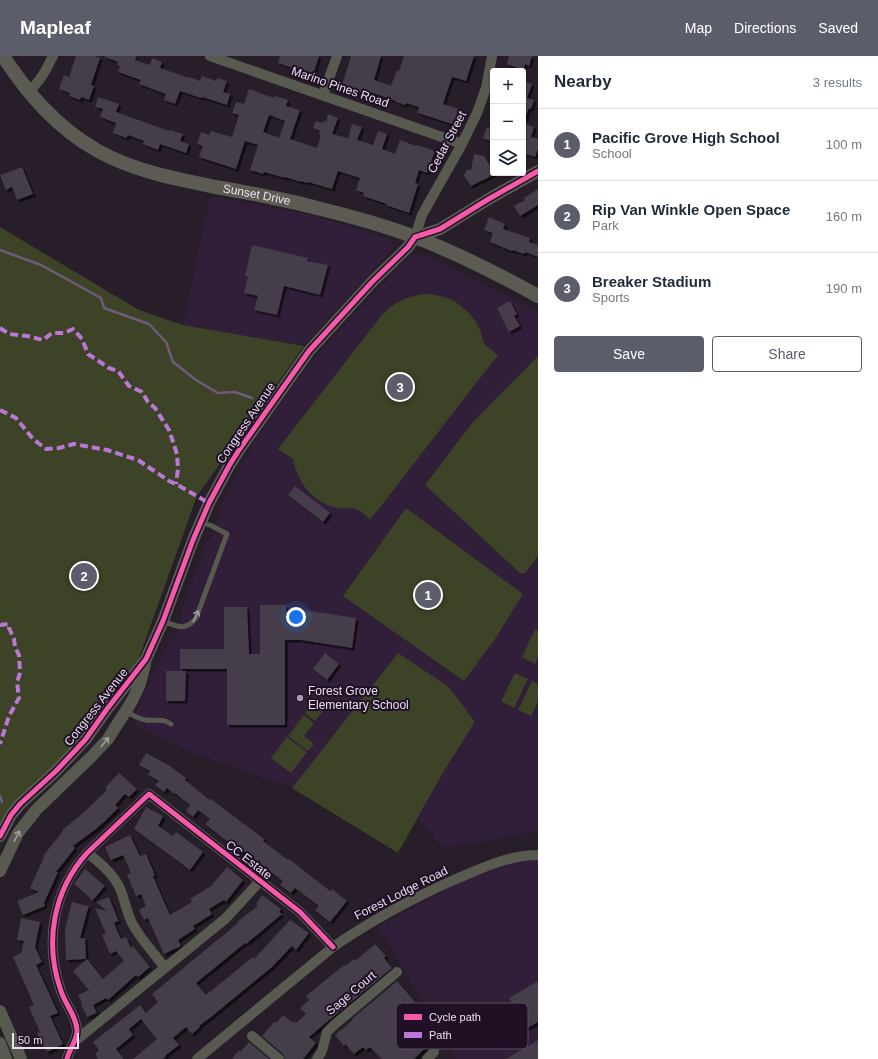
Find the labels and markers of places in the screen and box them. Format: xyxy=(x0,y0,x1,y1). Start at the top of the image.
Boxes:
pin: 3 xyxy=(387,372,413,402)
pin: 2 xyxy=(71,561,97,591)
pin: 1 xyxy=(415,580,441,610)
place label: Forest Grove Elementary School xyxy=(308,684,409,712)
marker: Forest Grove Elementary School xyxy=(295,693,305,703)

